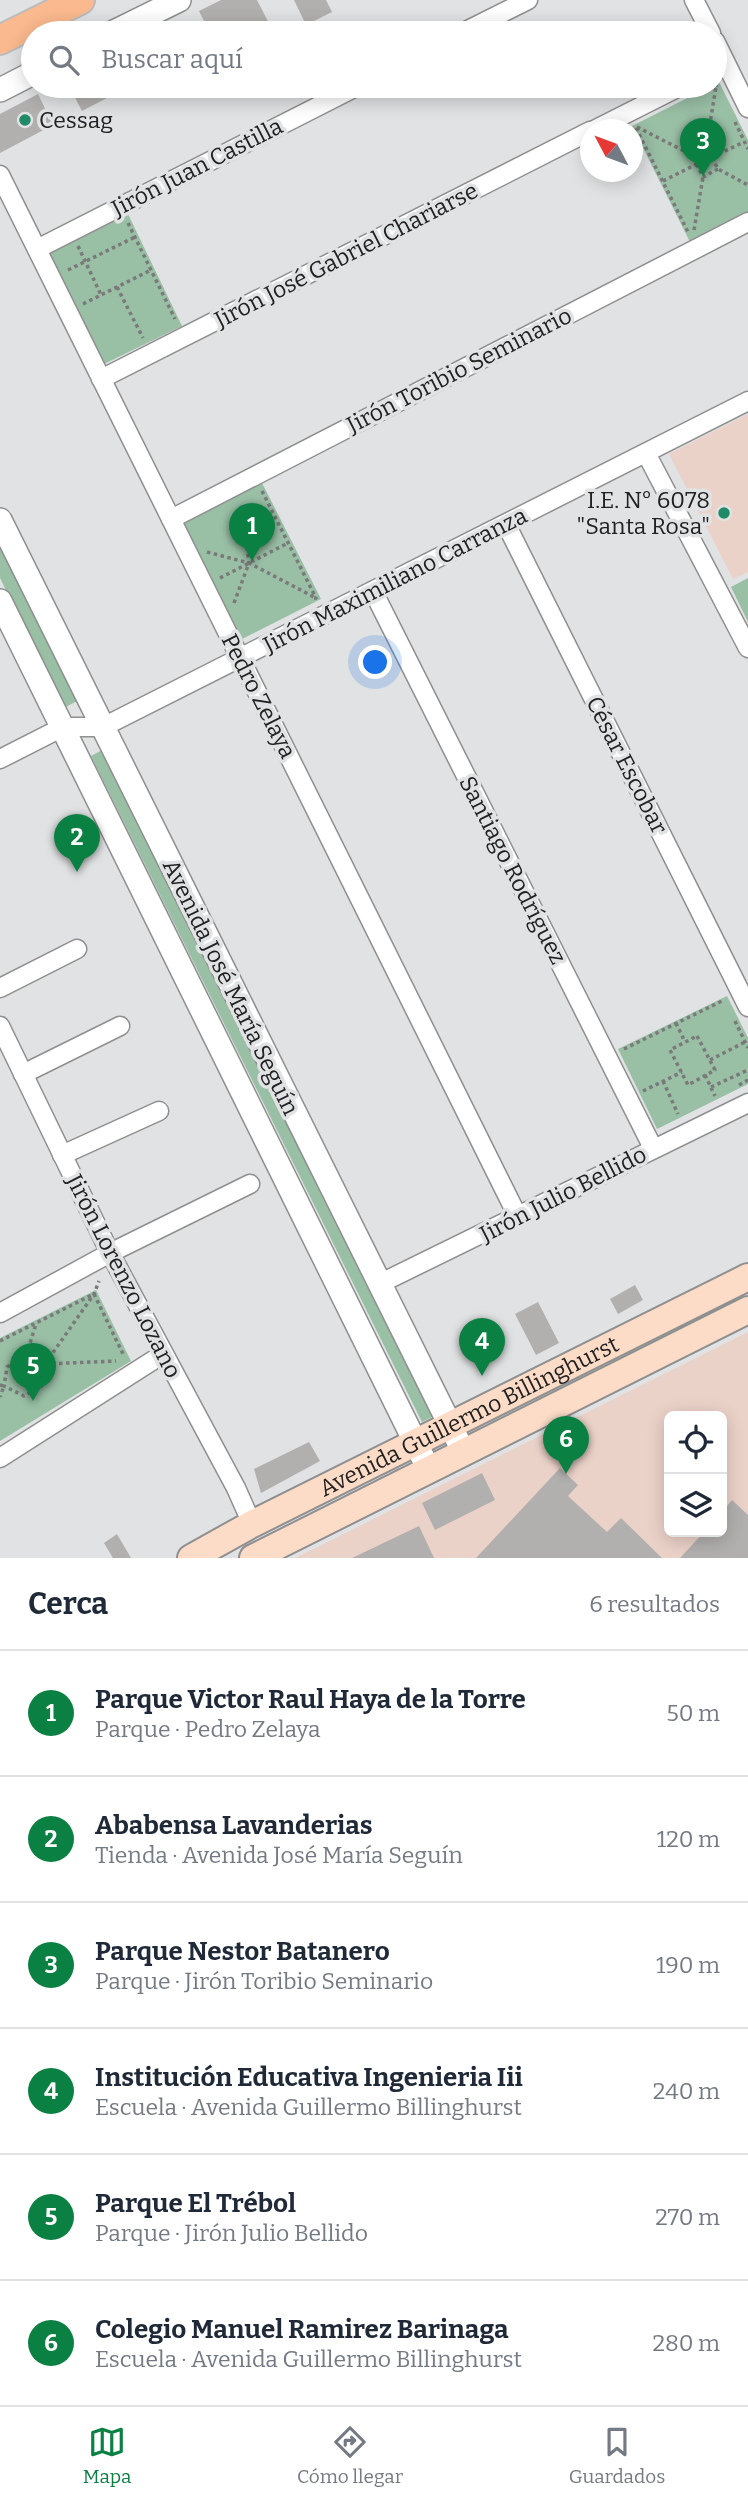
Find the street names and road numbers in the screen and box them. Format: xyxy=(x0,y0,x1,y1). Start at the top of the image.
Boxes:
street label: Jirón Juan Castilla xyxy=(106,112,288,223)
street label: Jirón José Gabriel Chariarse xyxy=(209,176,482,334)
street label: Jirón Toribio Seminario xyxy=(341,301,576,439)
street label: Jirón Maximiliano Carranza xyxy=(258,501,532,659)
street label: Pedro Zelaya xyxy=(216,629,303,763)
street label: César Escobar xyxy=(580,692,674,838)
street label: Santiago Rodríguez xyxy=(453,771,573,969)
street label: Avenida José María Seguín xyxy=(157,855,305,1120)
street label: Jirón Julio Bellido xyxy=(474,1140,651,1249)
street label: Jirón Lorenzo Lozano xyxy=(60,1169,188,1383)
street label: Avenida Guillermo Billinghurst xyxy=(314,1330,623,1502)

